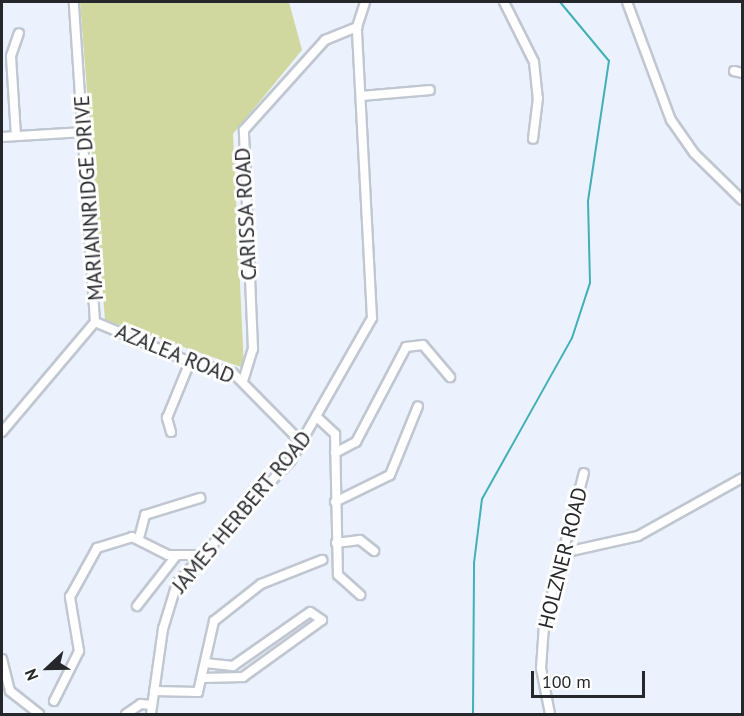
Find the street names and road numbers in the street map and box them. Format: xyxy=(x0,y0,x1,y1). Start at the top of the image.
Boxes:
street label: MARIANNRIDGE DRIVE xyxy=(69,95,109,301)
street label: CARISSA ROAD xyxy=(230,146,262,282)
street label: AZALEA ROAD xyxy=(112,319,238,389)
street label: JAMES HERBERT ROAD xyxy=(167,426,317,598)
street label: HOLZNER ROAD xyxy=(533,485,593,631)

